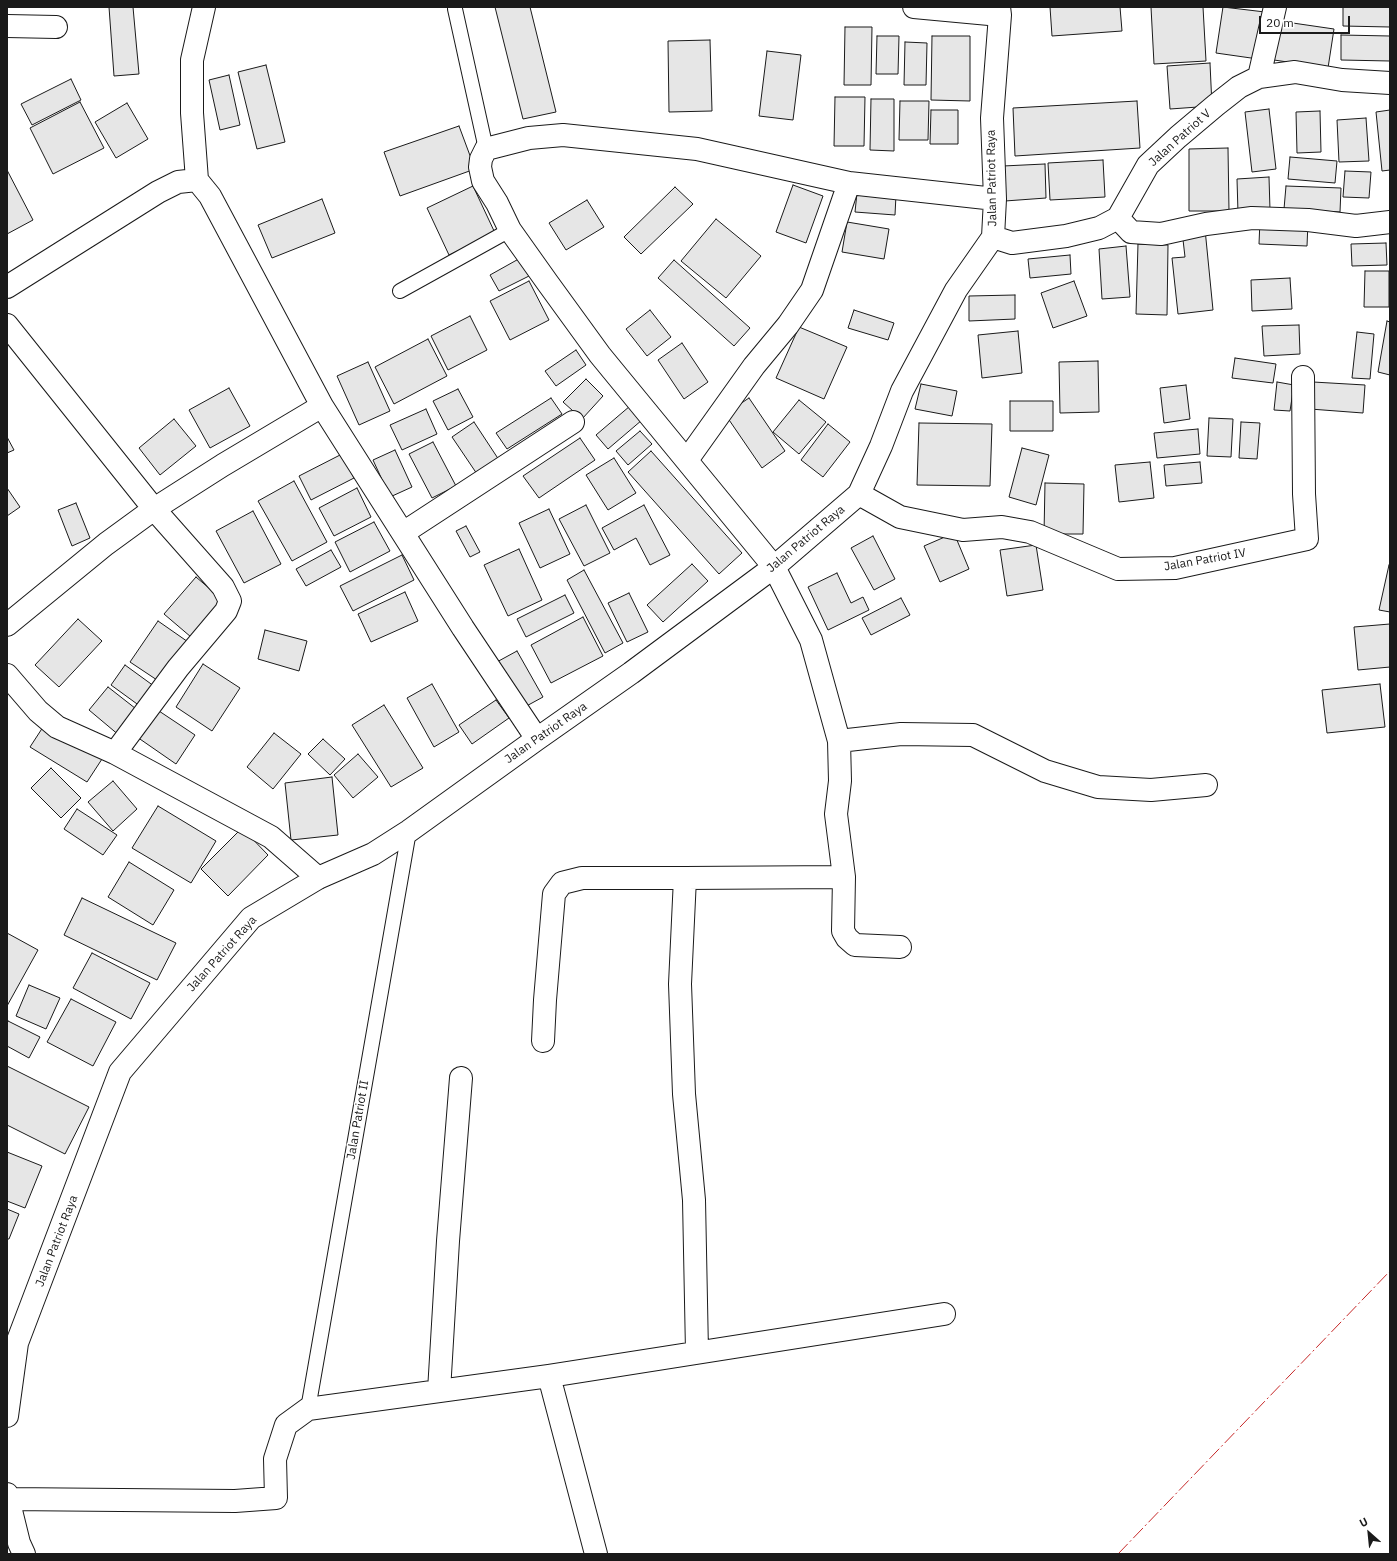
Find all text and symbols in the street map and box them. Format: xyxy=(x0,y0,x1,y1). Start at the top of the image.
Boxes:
scale bar xyxy=(1261,8,1352,34)
text: 20 m xyxy=(1266,15,1294,30)
street label: Jalan Patriot V xyxy=(1146,107,1214,169)
street label: Jalan Patriot Raya xyxy=(984,129,1000,227)
street label: Jalan Patriot Raya xyxy=(764,502,848,576)
street label: Jalan Patriot IV xyxy=(1163,546,1247,574)
street label: Jalan Patriot Raya xyxy=(502,699,590,767)
street label: Jalan Patriot Raya xyxy=(184,913,260,995)
street label: Jalan Patriot II xyxy=(344,1079,372,1161)
street label: Jalan Patriot Raya xyxy=(33,1193,81,1289)
north arrow xyxy=(1349,1513,1389,1553)
text: U xyxy=(1357,1514,1370,1530)

